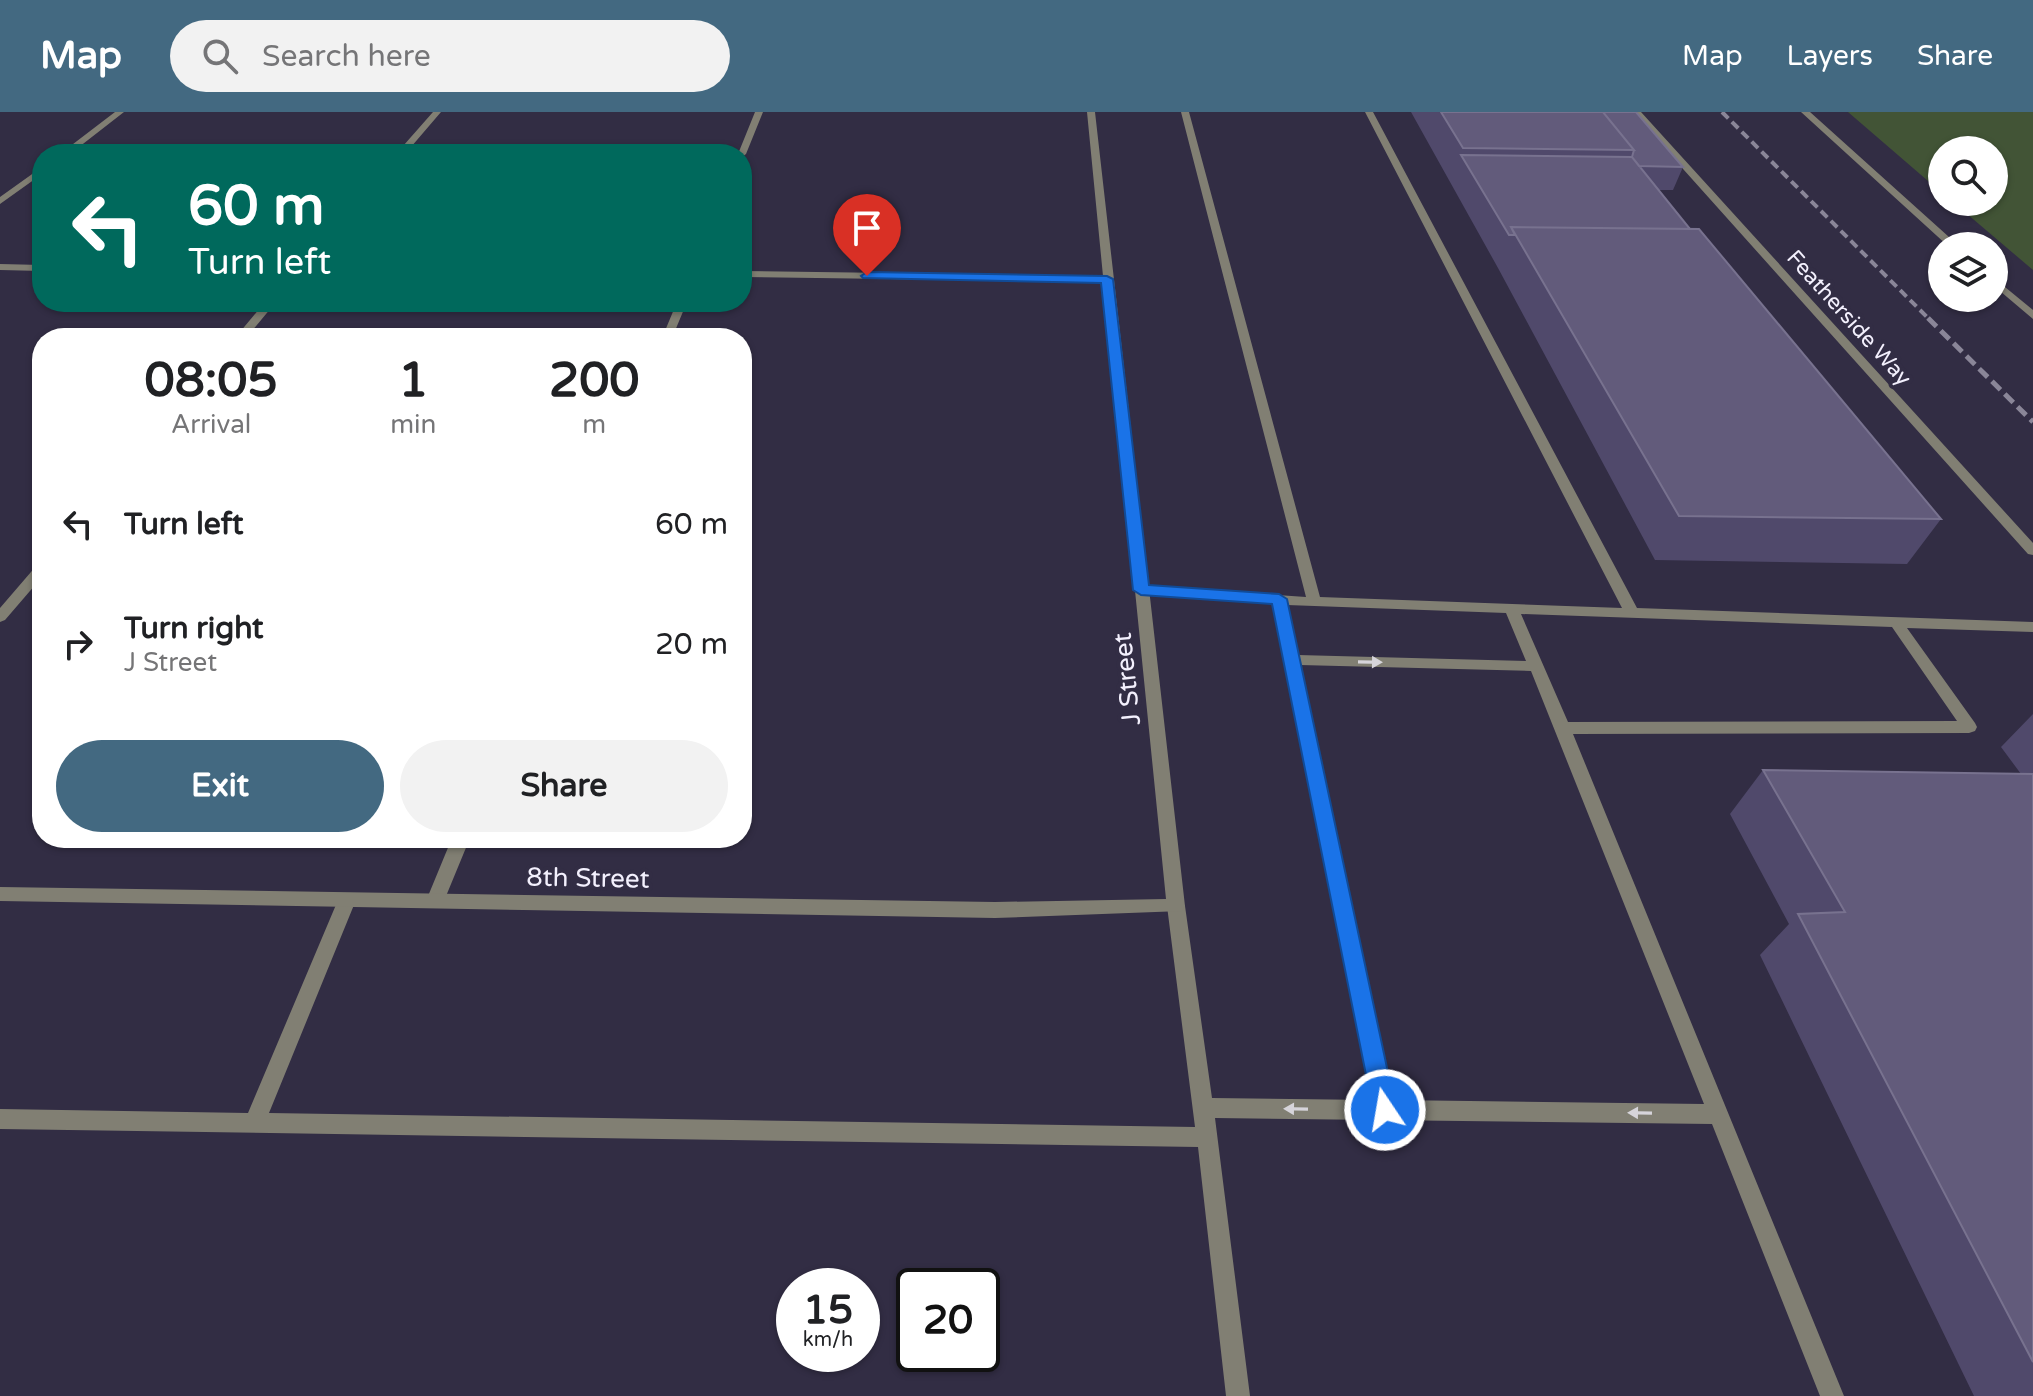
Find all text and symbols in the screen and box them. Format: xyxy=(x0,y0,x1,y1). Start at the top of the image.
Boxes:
search box xyxy=(170,20,730,92)
text: Map xyxy=(40,33,122,79)
icon: search xyxy=(198,34,242,78)
text: Search here xyxy=(262,38,431,75)
text: Map xyxy=(1682,39,1743,73)
text: Layers xyxy=(1787,39,1873,73)
text: Share xyxy=(1917,39,1993,73)
map controls xyxy=(1928,136,2008,312)
button: search xyxy=(1928,136,2008,216)
text: 60 m xyxy=(188,173,324,240)
icon: left xyxy=(56,176,160,280)
pin xyxy=(833,194,901,276)
icon: arrive xyxy=(845,206,889,250)
button: layers xyxy=(1928,232,2008,312)
text: Turn left xyxy=(188,241,331,284)
street label: Featherside Way xyxy=(1781,245,1917,391)
text: 08:05 xyxy=(145,352,278,410)
text: 1 xyxy=(398,352,428,410)
text: 200 xyxy=(549,352,639,410)
text: Arrival xyxy=(171,409,251,440)
text: min xyxy=(390,409,436,440)
text: m xyxy=(582,409,606,440)
icon: left xyxy=(56,502,100,546)
text: Turn left xyxy=(124,506,243,543)
text: 60 m xyxy=(655,506,728,543)
text: Turn right xyxy=(124,610,264,647)
icon: right xyxy=(56,622,100,666)
text: 20 m xyxy=(655,626,728,663)
street label: J Street xyxy=(1107,631,1147,727)
text: J Street xyxy=(124,647,217,678)
one-way arrow xyxy=(1358,656,1383,668)
button: Exit xyxy=(56,740,384,832)
button: Share xyxy=(400,740,728,832)
street label: 8th Street xyxy=(526,861,650,895)
position arrow xyxy=(1343,1068,1427,1152)
one-way arrow xyxy=(1283,1103,1308,1115)
one-way arrow xyxy=(1627,1107,1652,1119)
speed limit sign: 20 xyxy=(896,1268,1000,1372)
text: 15 xyxy=(803,1286,853,1334)
text: km/h xyxy=(803,1328,853,1352)

